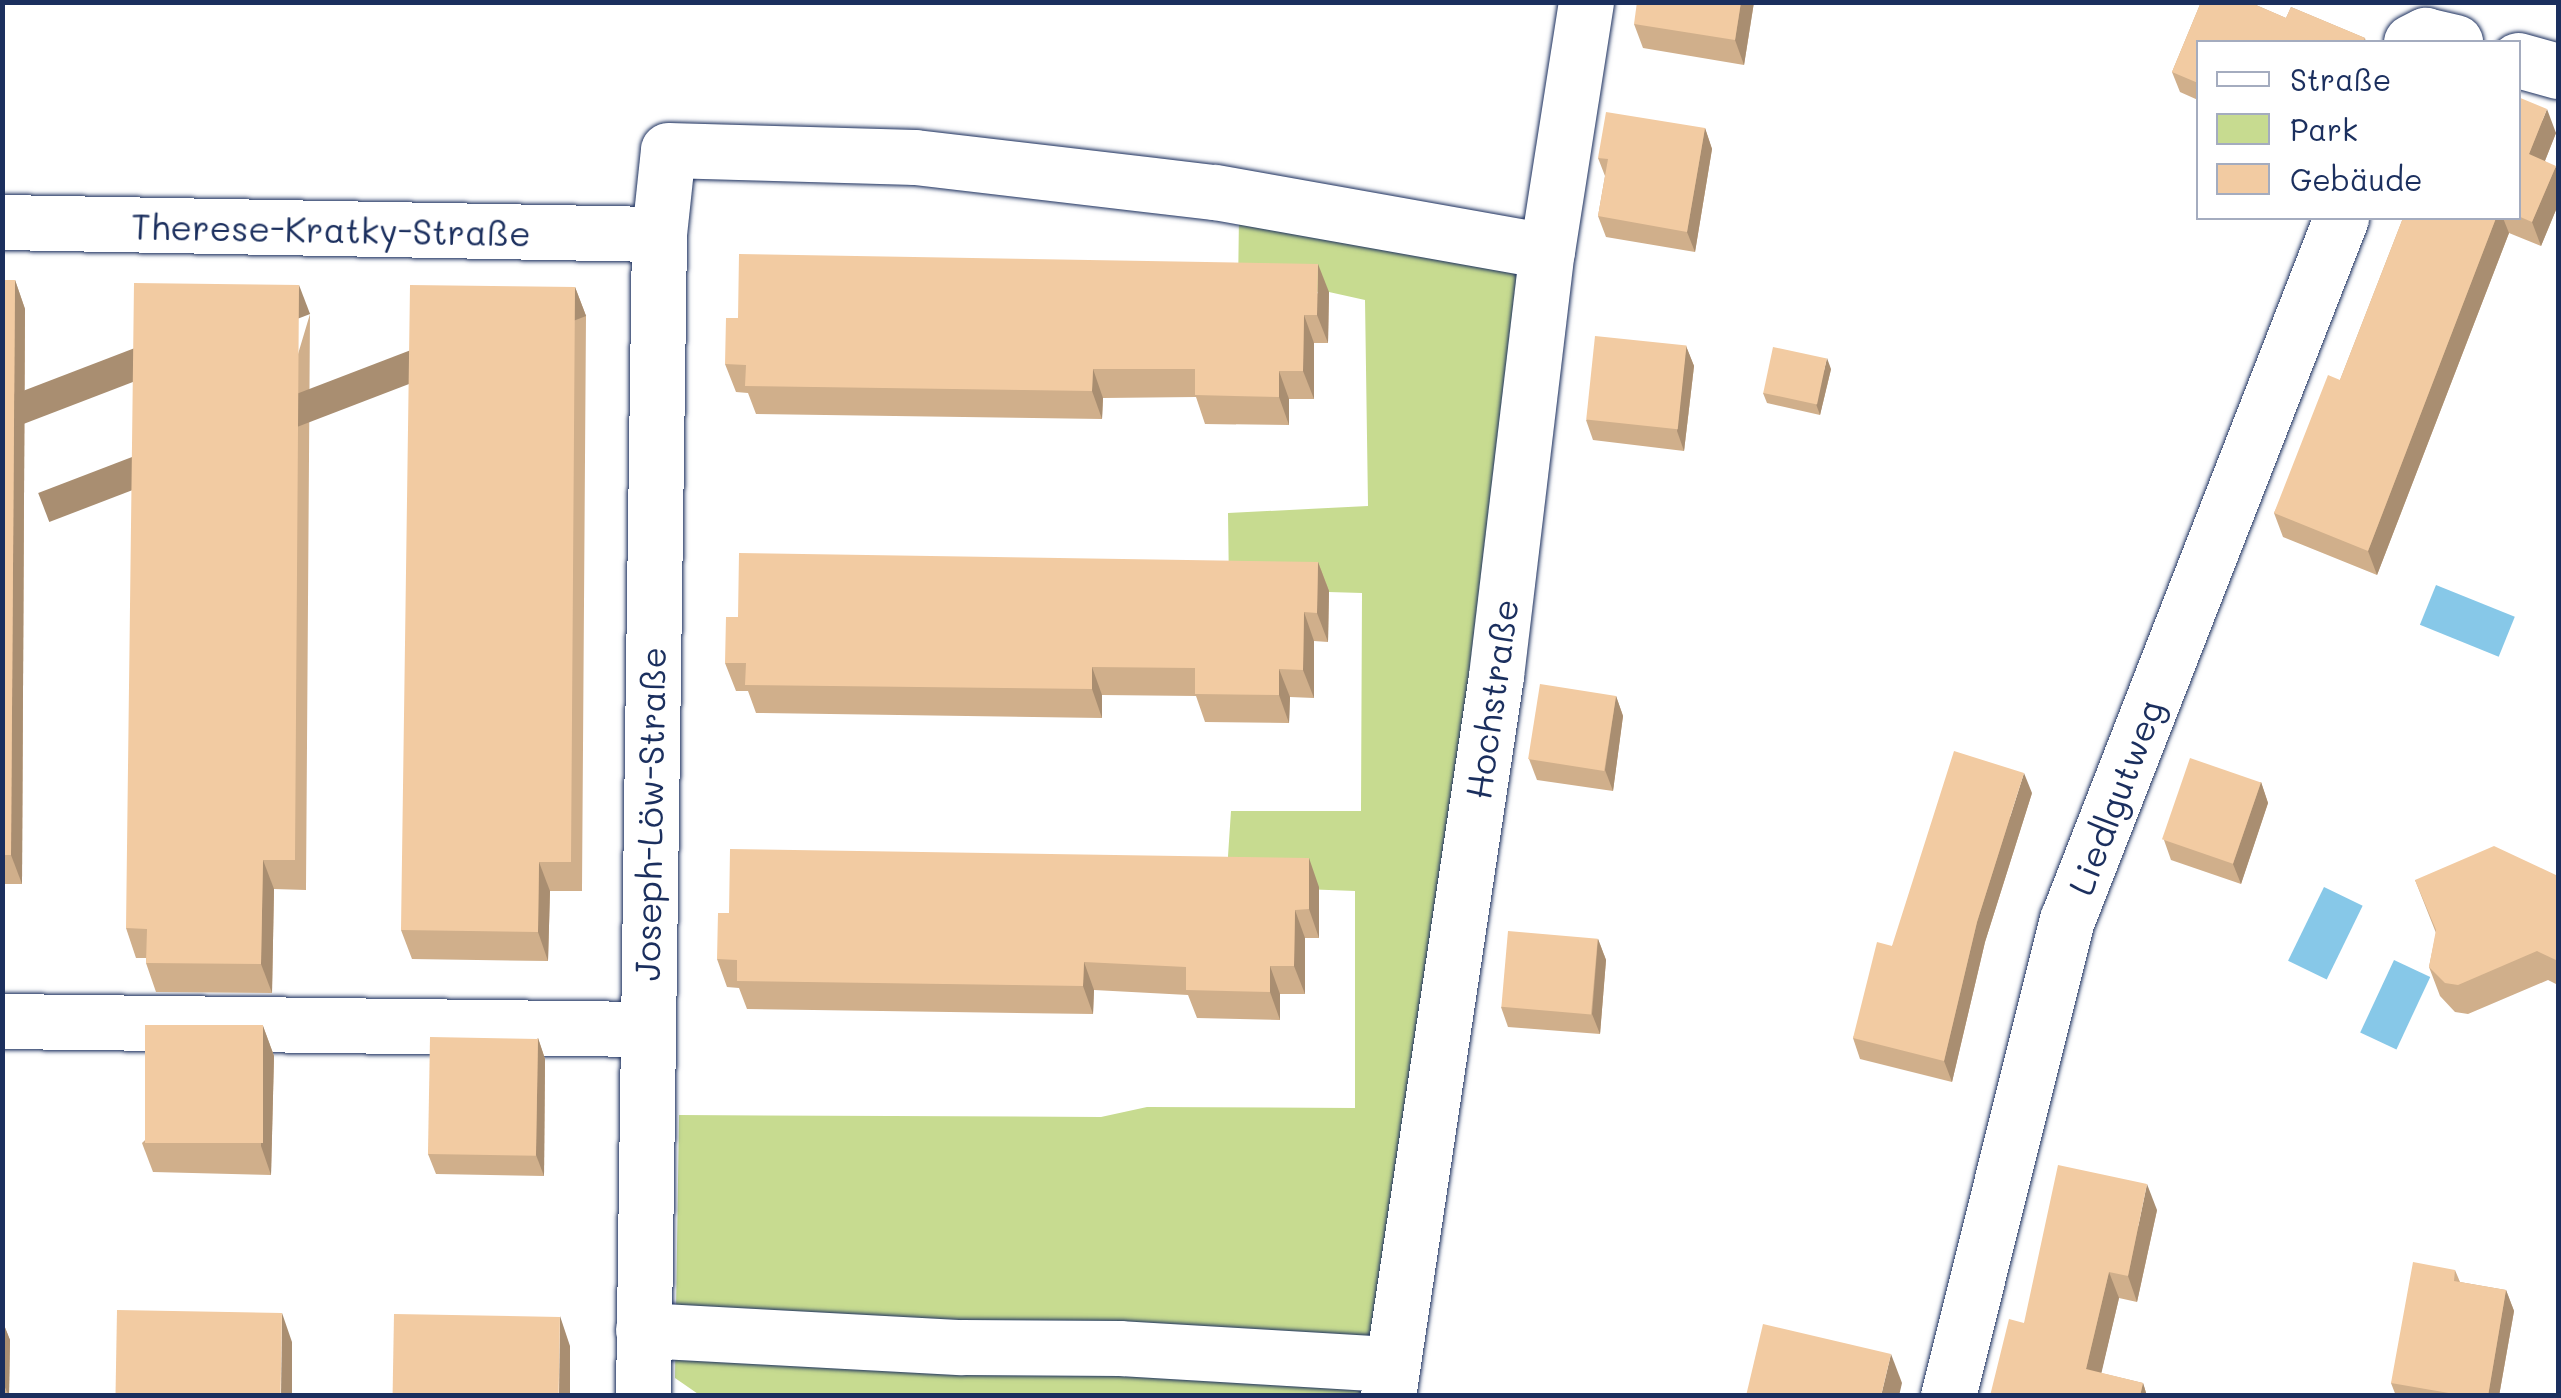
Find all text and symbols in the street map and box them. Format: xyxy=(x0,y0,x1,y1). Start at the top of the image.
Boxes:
legend xyxy=(2196,40,2521,220)
text: Straße xyxy=(2290,59,2391,99)
text: Park xyxy=(2290,109,2358,149)
text: Gebäude xyxy=(2290,159,2423,199)
street label: Therese-Kratky-Straße xyxy=(131,205,531,253)
street label: Hochstraße xyxy=(1456,596,1526,802)
street label: Joseph-Löw-Straße xyxy=(625,647,673,981)
street label: Liedlgutweg xyxy=(2059,693,2171,901)

